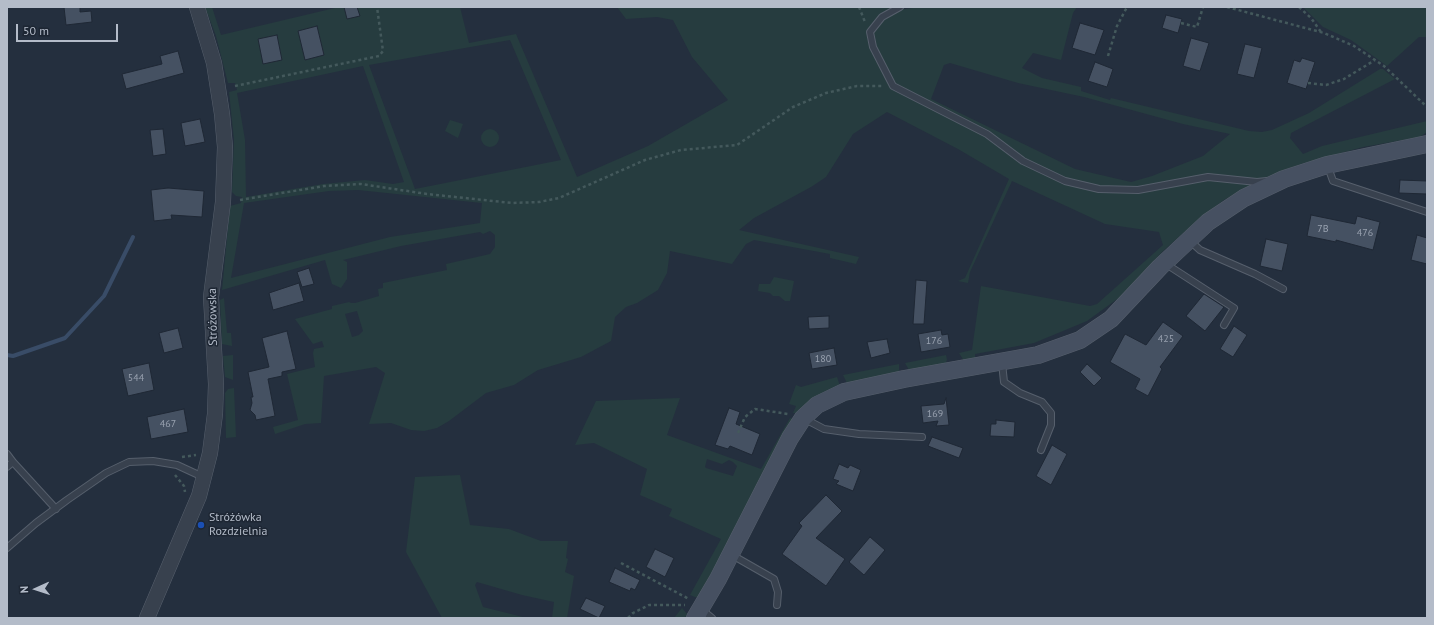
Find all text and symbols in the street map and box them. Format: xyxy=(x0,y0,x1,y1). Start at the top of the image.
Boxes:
scale bar xyxy=(18,16,120,42)
text: 50 m xyxy=(23,23,49,38)
house number: 7B xyxy=(1317,223,1329,235)
house number: 476 xyxy=(1357,227,1373,239)
street label: Stróżowska xyxy=(205,288,221,346)
house number: 425 xyxy=(1158,333,1174,345)
house number: 176 xyxy=(926,335,942,347)
house number: 180 xyxy=(815,353,831,365)
house number: 544 xyxy=(128,372,144,384)
house number: 169 xyxy=(927,408,943,420)
house number: 467 xyxy=(160,418,176,430)
place label: Stróżówka Rozdzielnia xyxy=(209,511,268,539)
marker: Stróżówka Rozdzielnia xyxy=(196,520,206,530)
north arrow xyxy=(16,569,56,609)
text: N xyxy=(17,586,31,594)

